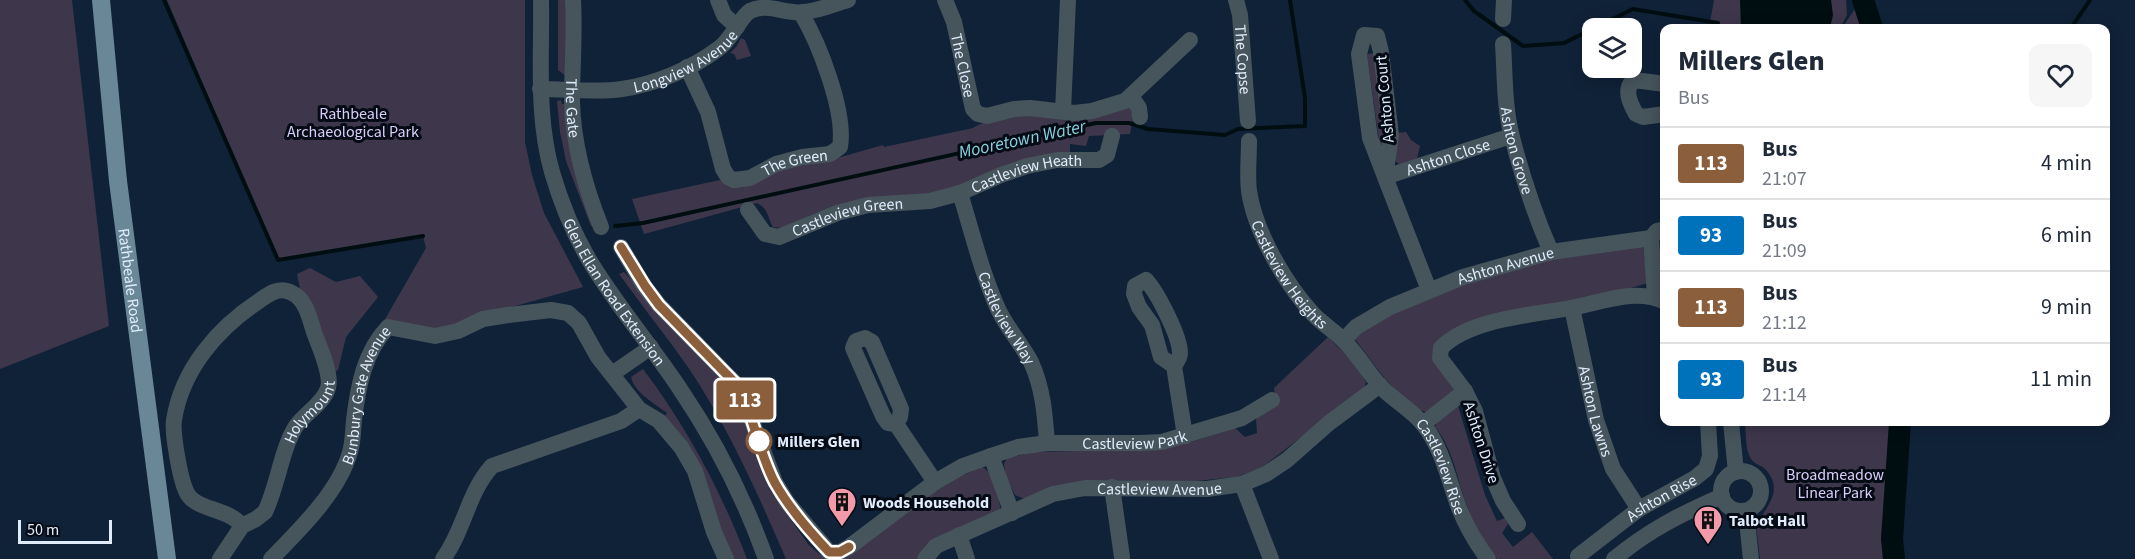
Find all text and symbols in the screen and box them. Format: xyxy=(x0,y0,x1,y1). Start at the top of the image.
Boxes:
map controls xyxy=(1582,18,1642,78)
button: layers xyxy=(1582,18,1642,78)
street label: The Copse xyxy=(1229,24,1256,95)
street label: Longview Avenue xyxy=(631,26,743,99)
street label: The Close xyxy=(945,31,980,100)
text: Millers Glen xyxy=(1678,41,1825,81)
button: heart xyxy=(2029,44,2092,107)
street label: Ashton Court xyxy=(1370,54,1400,144)
street label: The Gate xyxy=(560,78,585,139)
text: Bus xyxy=(1678,84,1709,112)
park label: Rathbeale Archaeological Park xyxy=(287,103,419,143)
street label: Ashton Grove xyxy=(1495,106,1538,198)
water label: Mooretown Water xyxy=(956,114,1089,165)
text: Bus xyxy=(1762,133,1798,165)
street label: Ashton Close xyxy=(1403,134,1493,181)
street label: The Green xyxy=(758,144,829,182)
text: 4 min xyxy=(2041,147,2092,179)
text: 113 xyxy=(1694,148,1728,178)
street label: Castleview Heath xyxy=(967,150,1082,199)
text: 21:07 xyxy=(1762,165,1807,193)
street label: Castleview Green xyxy=(789,193,904,242)
text: Bus xyxy=(1762,205,1798,237)
street label: Glen Ellan Road Extension xyxy=(558,215,670,371)
street label: Castleview Heights xyxy=(1245,217,1332,335)
text: 6 min xyxy=(2041,219,2092,251)
text: 93 xyxy=(1700,220,1722,250)
street label: Rathbeale Road xyxy=(112,227,148,334)
text: 21:09 xyxy=(1762,237,1807,265)
street label: Ashton Avenue xyxy=(1454,242,1557,290)
street label: Castleview Way xyxy=(972,269,1041,369)
text: Bus xyxy=(1762,277,1798,309)
text: 9 min xyxy=(2041,291,2092,323)
text: 113 xyxy=(1694,292,1728,322)
text: 21:12 xyxy=(1762,309,1807,337)
street label: Bunbury Gate Avenue xyxy=(337,321,396,468)
text: Bus xyxy=(1762,349,1798,381)
text: 11 min xyxy=(2030,363,2092,395)
street label: Ashton Lawns xyxy=(1573,364,1618,460)
text: 93 xyxy=(1700,364,1722,394)
street label: Holymount xyxy=(279,380,341,447)
line badge: 113 xyxy=(710,380,780,420)
text: 21:14 xyxy=(1762,381,1807,409)
text: 113 xyxy=(728,385,762,415)
street label: Ashton Drive xyxy=(1457,399,1505,486)
street label: Castleview Rise xyxy=(1410,414,1471,518)
street label: Castleview Park xyxy=(1082,425,1190,455)
marker: Millers Glen xyxy=(746,428,772,454)
place label: Millers Glen xyxy=(777,431,860,453)
park label: Broadmeadow Linear Park xyxy=(1786,464,1885,504)
street label: Ashton Rise xyxy=(1622,469,1701,527)
street label: Castleview Avenue xyxy=(1097,477,1223,501)
building icon: Woods Household xyxy=(826,486,858,528)
place label: Woods Household xyxy=(863,492,989,514)
building icon: Talbot Hall xyxy=(1692,504,1724,546)
place label: Talbot Hall xyxy=(1729,510,1806,532)
scale bar xyxy=(18,517,112,544)
text: 50 m xyxy=(27,519,59,541)

